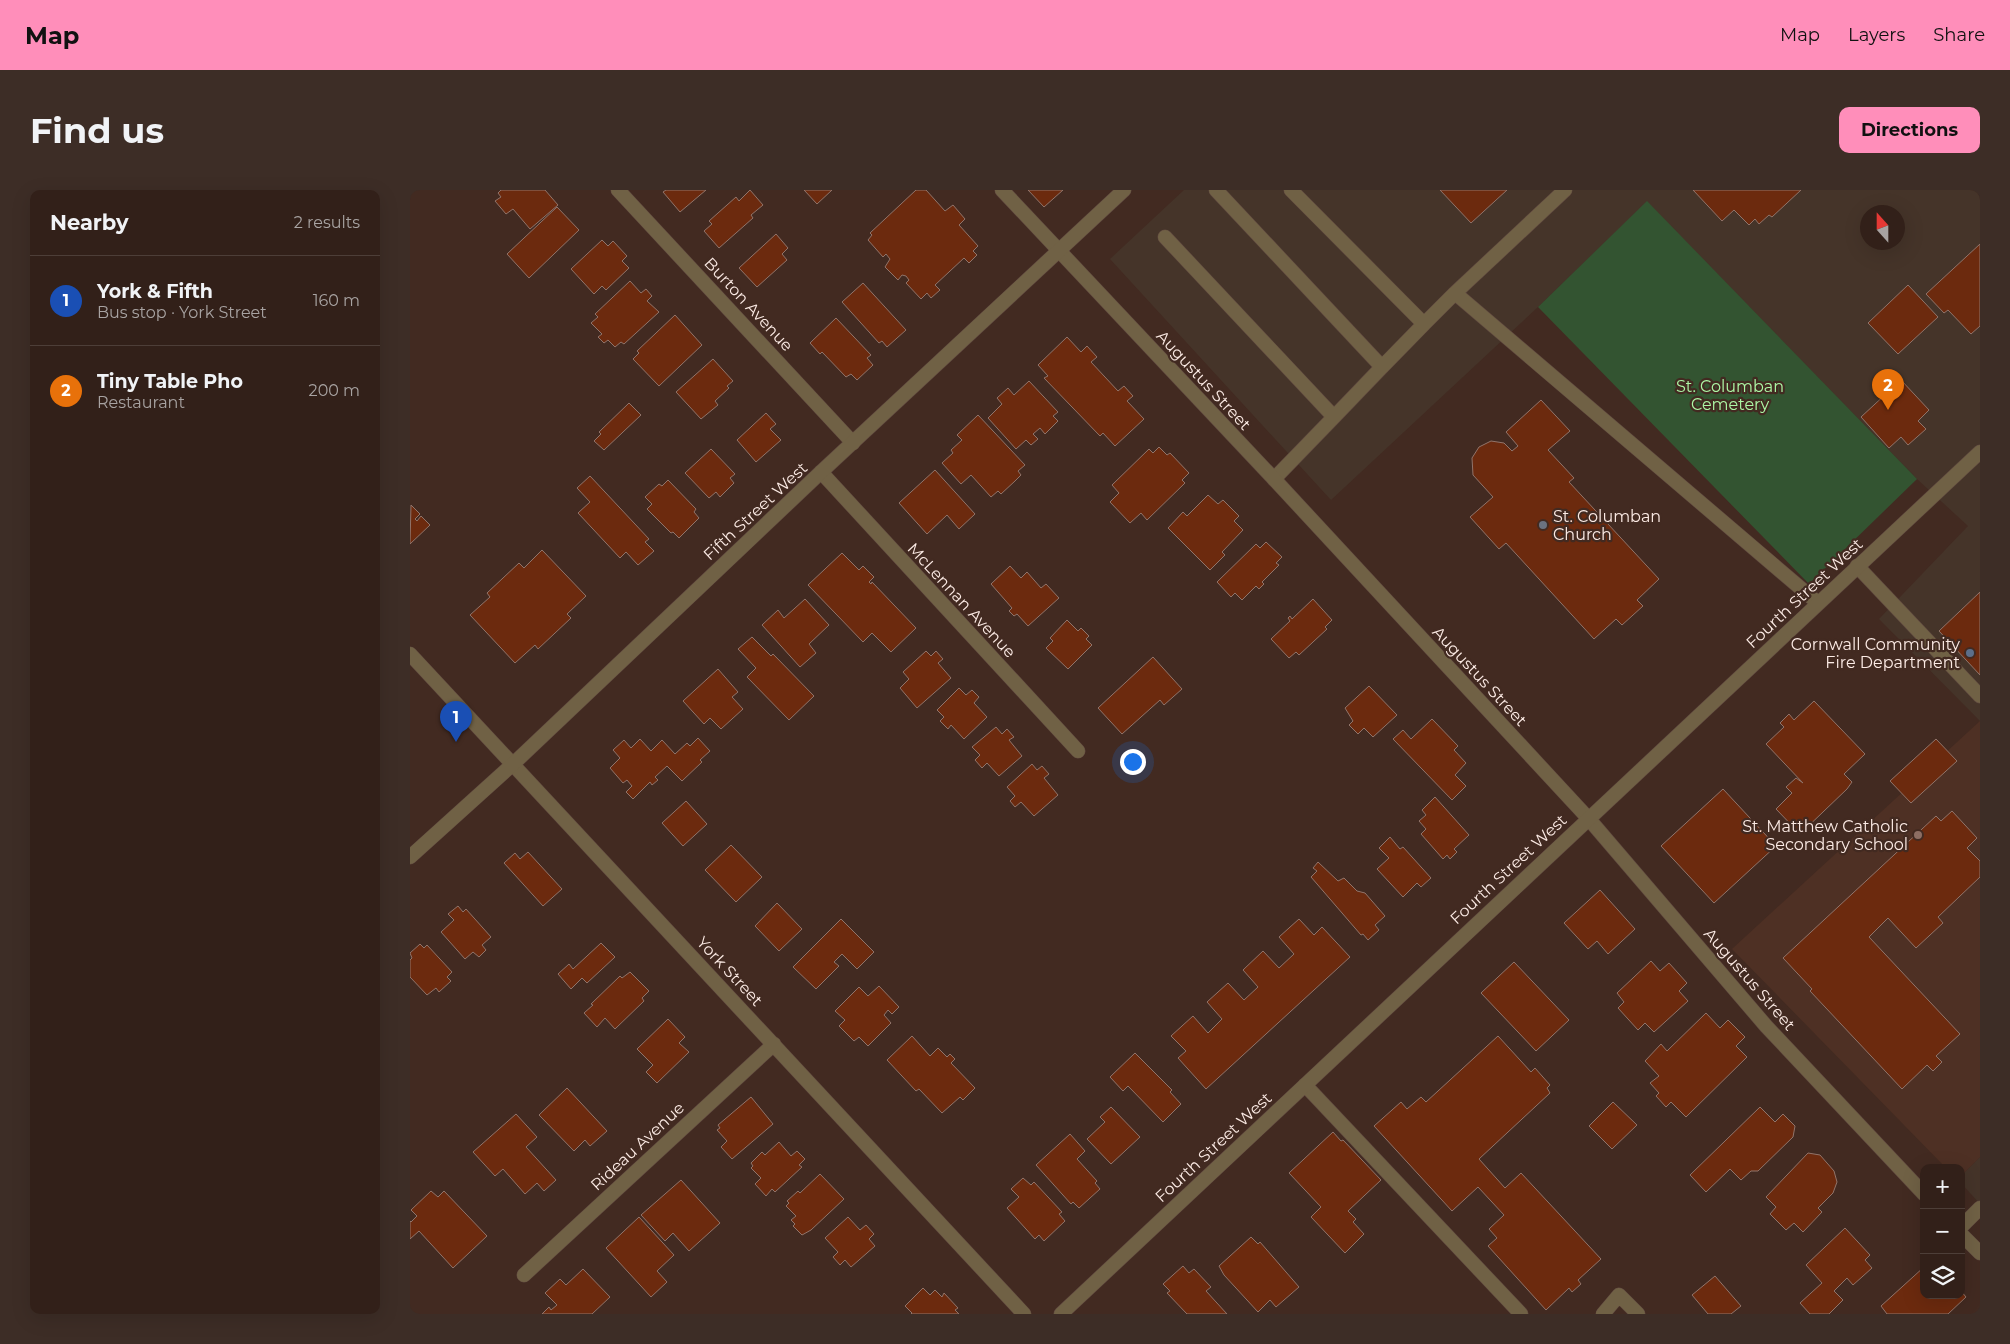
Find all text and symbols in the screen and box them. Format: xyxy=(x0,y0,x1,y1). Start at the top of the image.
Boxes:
text: Map xyxy=(25,21,79,50)
text: Map xyxy=(1780,24,1820,46)
text: Layers xyxy=(1848,24,1905,46)
text: Share xyxy=(1933,24,1985,46)
button: Directions xyxy=(1839,107,1980,153)
text: Find us xyxy=(30,109,164,152)
north arrow xyxy=(1860,205,1905,250)
text: Nearby xyxy=(50,210,129,235)
text: 2 results xyxy=(294,213,360,232)
street label: Burton Avenue xyxy=(700,254,797,355)
text: York & Fifth xyxy=(97,280,213,303)
text: 1 xyxy=(63,291,69,310)
text: 160 m xyxy=(313,291,360,310)
text: Bus stop · York Street xyxy=(97,303,267,322)
street label: Augustus Street xyxy=(1153,327,1255,434)
pin: 2 xyxy=(1872,369,1904,410)
text: Tiny Table Pho xyxy=(97,370,243,393)
park label: St. Columban Cemetery xyxy=(1676,377,1784,414)
text: 2 xyxy=(61,381,71,400)
text: 200 m xyxy=(309,381,360,400)
text: Restaurant xyxy=(97,393,185,412)
street label: Fifth Street West xyxy=(700,458,811,564)
place label: St. Columban Church xyxy=(1553,507,1661,544)
marker: St. Columban Church xyxy=(1537,519,1549,531)
street label: Fourth Street West xyxy=(1742,534,1867,652)
street label: McLennan Avenue xyxy=(904,539,1020,662)
street label: Augustus Street xyxy=(1429,623,1531,730)
place label: Cornwall Community Fire Department xyxy=(1791,635,1961,672)
marker: Cornwall Community Fire Department xyxy=(1964,647,1976,659)
pin: 1 xyxy=(440,701,472,742)
your location xyxy=(1120,749,1146,775)
street label: Fourth Street West xyxy=(1446,810,1571,928)
place label: St. Matthew Catholic Secondary School xyxy=(1742,817,1908,854)
marker: St. Matthew Catholic Secondary School xyxy=(1912,829,1924,841)
street label: Augustus Street xyxy=(1700,924,1800,1035)
street label: York Street xyxy=(693,933,767,1010)
street label: Fourth Street West xyxy=(1151,1088,1276,1206)
street label: Rideau Avenue xyxy=(587,1098,688,1195)
map controls xyxy=(1920,1164,1965,1299)
button: + xyxy=(1920,1164,1965,1209)
button: − xyxy=(1920,1209,1965,1254)
button: layers xyxy=(1920,1254,1965,1299)

